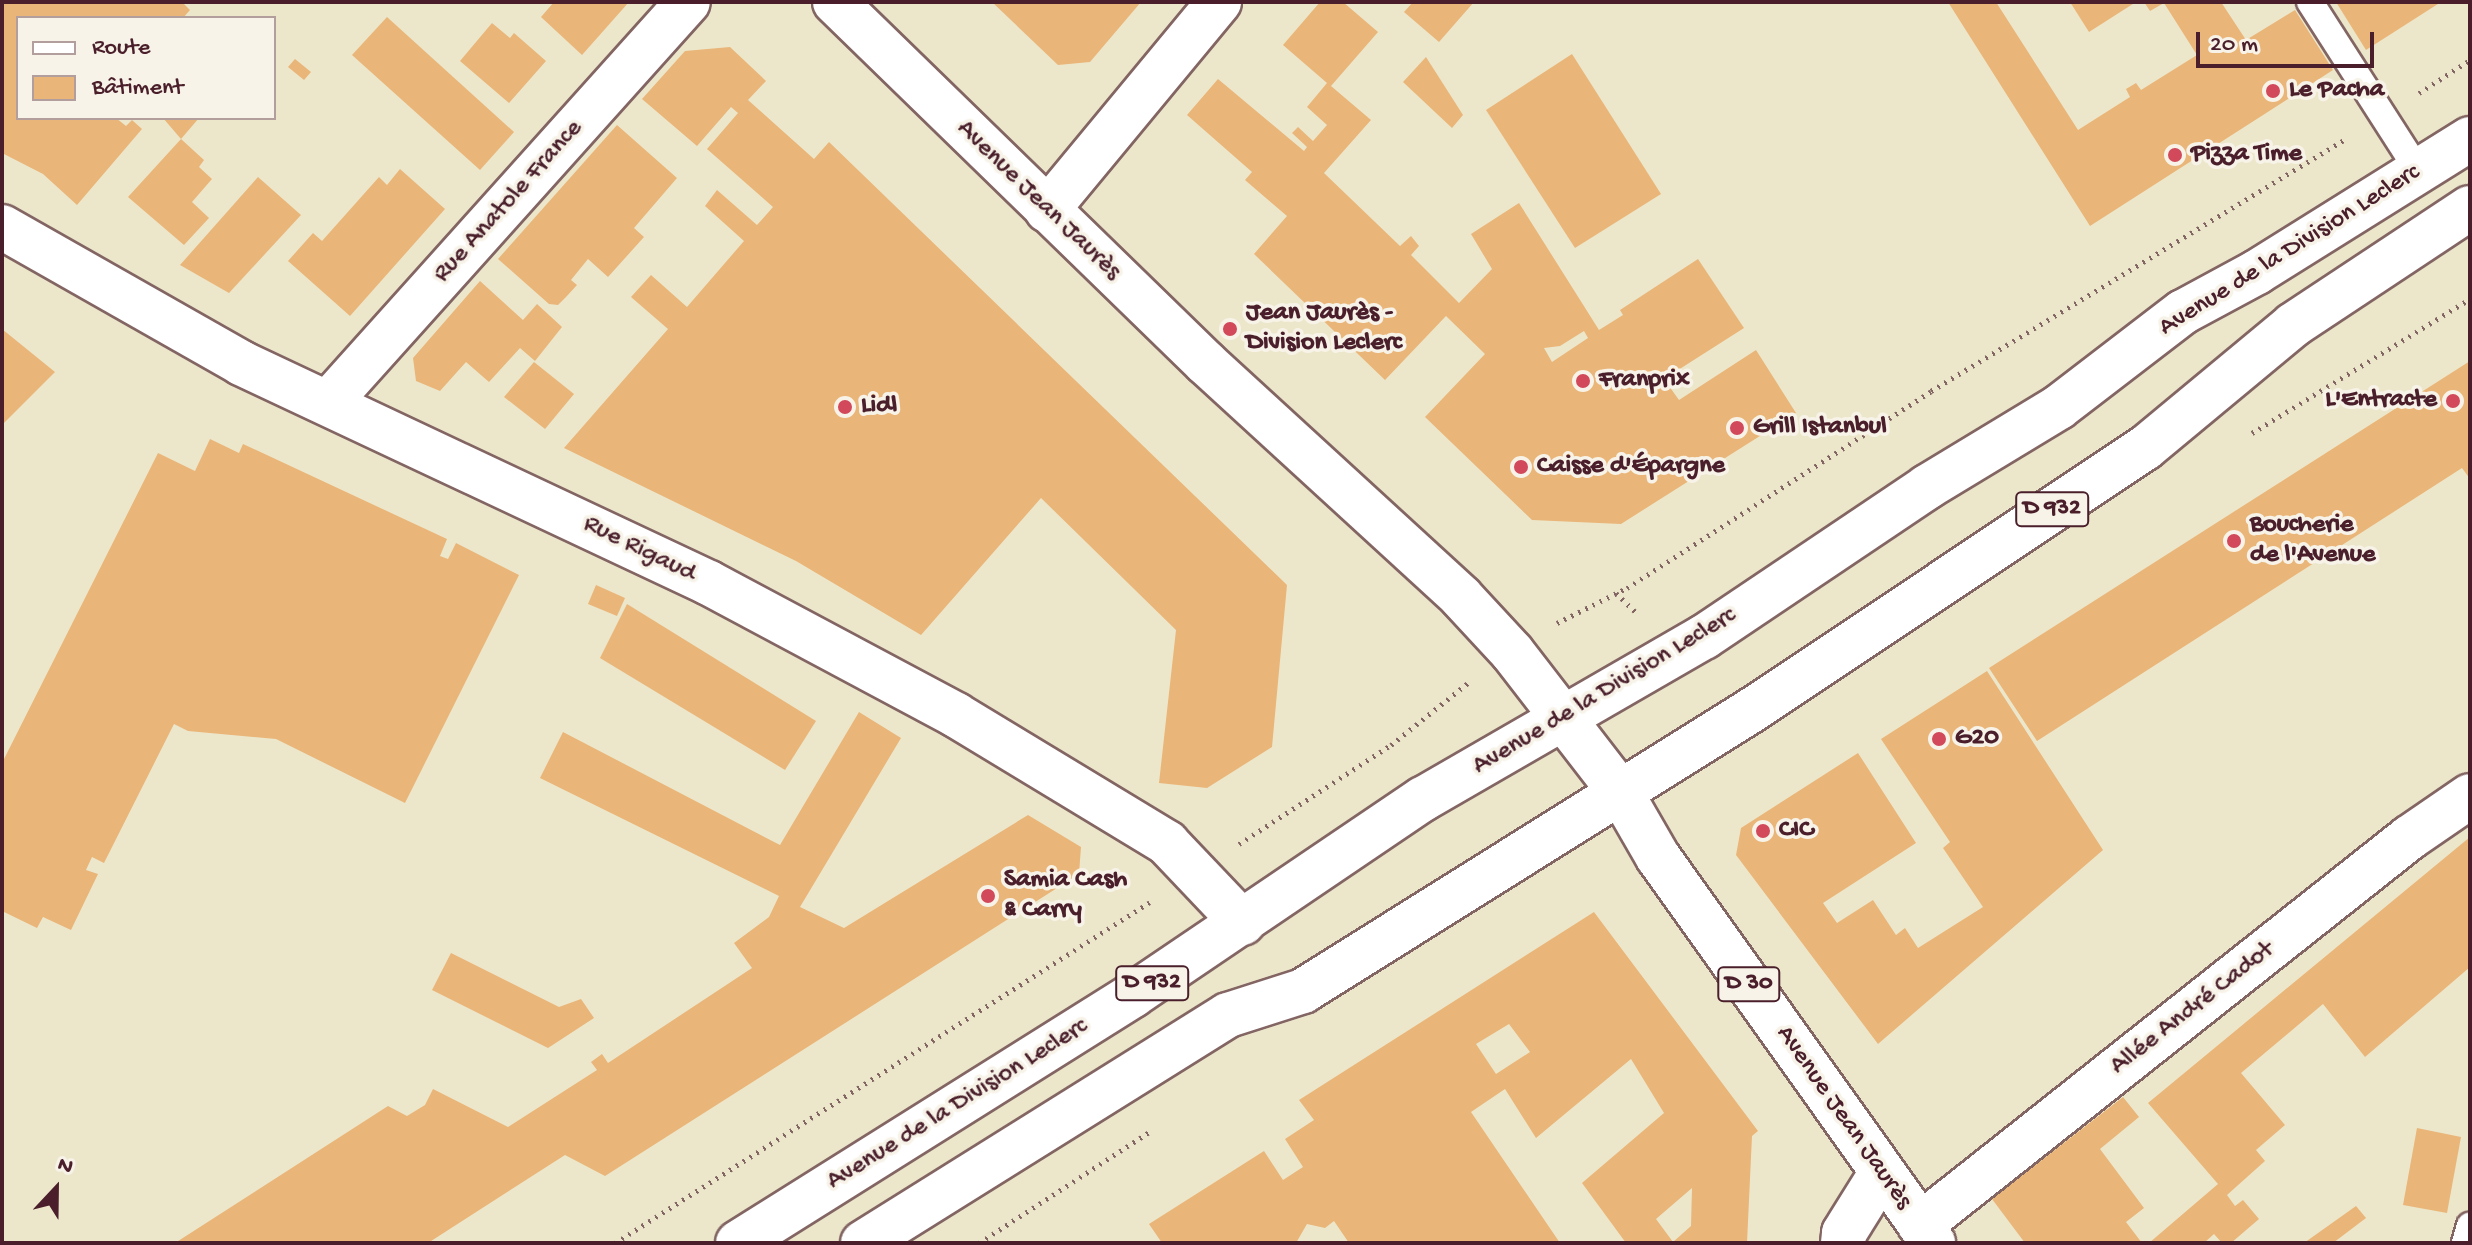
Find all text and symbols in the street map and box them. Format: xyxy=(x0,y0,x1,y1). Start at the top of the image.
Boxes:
legend xyxy=(16,16,276,120)
scale bar xyxy=(2200,16,2378,66)
text: 20 m xyxy=(2210,31,2258,60)
text: Route xyxy=(92,34,150,63)
text: Bâtiment xyxy=(92,74,183,103)
place label: Le Pacha xyxy=(2289,75,2384,107)
marker: Le Pacha xyxy=(2264,82,2282,100)
street label: Rue Anatole France xyxy=(428,114,590,290)
street label: Avenue Jean Jaurès xyxy=(949,114,1127,288)
place label: Pizza Time xyxy=(2191,139,2302,171)
marker: Pizza Time xyxy=(2166,146,2184,164)
street label: Avenue de la Division Leclerc xyxy=(2154,158,2426,344)
place label: Jean Jaurès - Division Leclerc xyxy=(1246,298,1402,360)
marker: Jean Jaurès - Division Leclerc xyxy=(1221,320,1239,338)
place label: Franprix xyxy=(1599,365,1690,397)
marker: Franprix xyxy=(1574,372,1592,390)
place label: L'Entracte xyxy=(2325,385,2437,417)
place label: Lidl xyxy=(861,391,897,423)
marker: L'Entracte xyxy=(2444,392,2462,410)
marker: Lidl xyxy=(836,398,854,416)
place label: Grill Istanbul xyxy=(1753,412,1887,444)
marker: Grill Istanbul xyxy=(1728,419,1746,437)
place label: Caisse d'Épargne xyxy=(1537,451,1725,483)
marker: Caisse d'Épargne xyxy=(1512,458,1530,476)
road number: D 932 xyxy=(2014,489,2090,529)
street label: Rue Rigaud xyxy=(578,509,700,591)
place label: Boucherie de l'Avenue xyxy=(2250,510,2375,572)
marker: Boucherie de l'Avenue xyxy=(2225,532,2243,550)
street label: Avenue de la Division Leclerc xyxy=(1468,601,1742,783)
place label: G20 xyxy=(1955,723,1999,755)
marker: G20 xyxy=(1930,730,1948,748)
place label: CIC xyxy=(1779,815,1813,847)
marker: CIC xyxy=(1754,822,1772,840)
place label: Samia Cash & Carry xyxy=(1004,865,1127,926)
marker: Samia Cash & Carry xyxy=(979,887,997,905)
street label: Allée André Cadot xyxy=(2105,935,2281,1083)
road number: D 932 xyxy=(1114,963,1190,1003)
road number: D 30 xyxy=(1717,964,1781,1004)
street label: Avenue de la Division Leclerc xyxy=(822,1012,1094,1198)
street label: Avenue Jean Jaurès xyxy=(1768,1020,1918,1216)
north arrow xyxy=(16,1149,96,1229)
text: N xyxy=(53,1152,77,1181)

